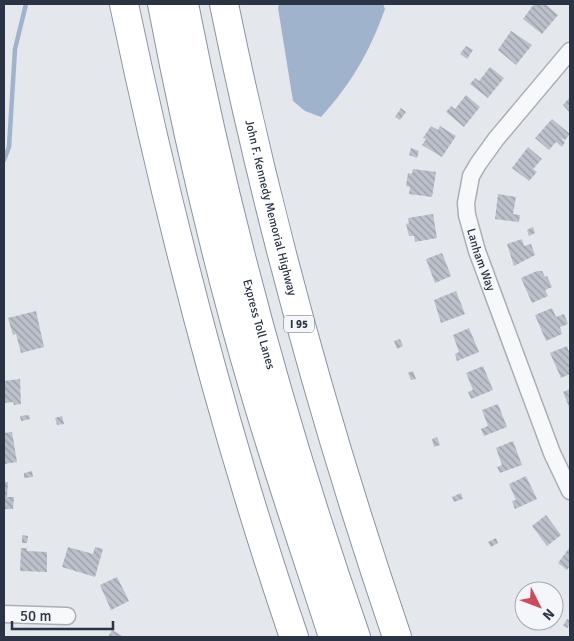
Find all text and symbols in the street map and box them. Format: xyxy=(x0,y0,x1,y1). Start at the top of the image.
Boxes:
street label: John F. Kennedy Memorial Highway xyxy=(241,118,300,298)
street label: Lanham Way xyxy=(463,227,498,293)
street label: Express Toll Lanes xyxy=(239,278,278,371)
road number: I 95 xyxy=(284,316,314,332)
north arrow xyxy=(514,581,564,631)
scale bar xyxy=(12,598,114,630)
text: N xyxy=(539,605,558,624)
text: 50 m xyxy=(20,607,51,625)

